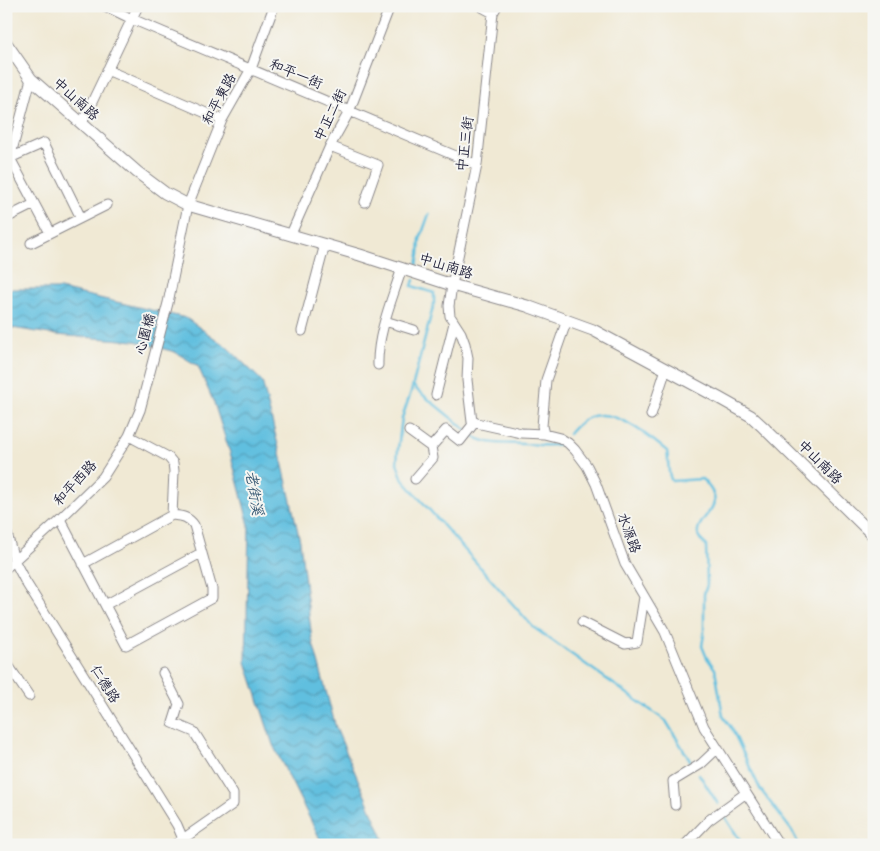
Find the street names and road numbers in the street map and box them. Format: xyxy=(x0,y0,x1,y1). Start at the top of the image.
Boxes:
street label: 和平一街 xyxy=(267,55,325,93)
street label: 和平東路 xyxy=(198,70,240,128)
street label: 中山南路 xyxy=(50,74,102,124)
street label: 中正二街 xyxy=(310,86,350,144)
street label: 中正三街 xyxy=(453,115,477,173)
street label: 中山南路 xyxy=(417,250,475,282)
street label: 心園橋 xyxy=(131,312,159,356)
street label: 中山南路 xyxy=(794,436,846,488)
street label: 和平西路 xyxy=(50,457,100,509)
street label: 水源路 xyxy=(614,510,644,556)
street label: 仁德路 xyxy=(87,662,123,706)

